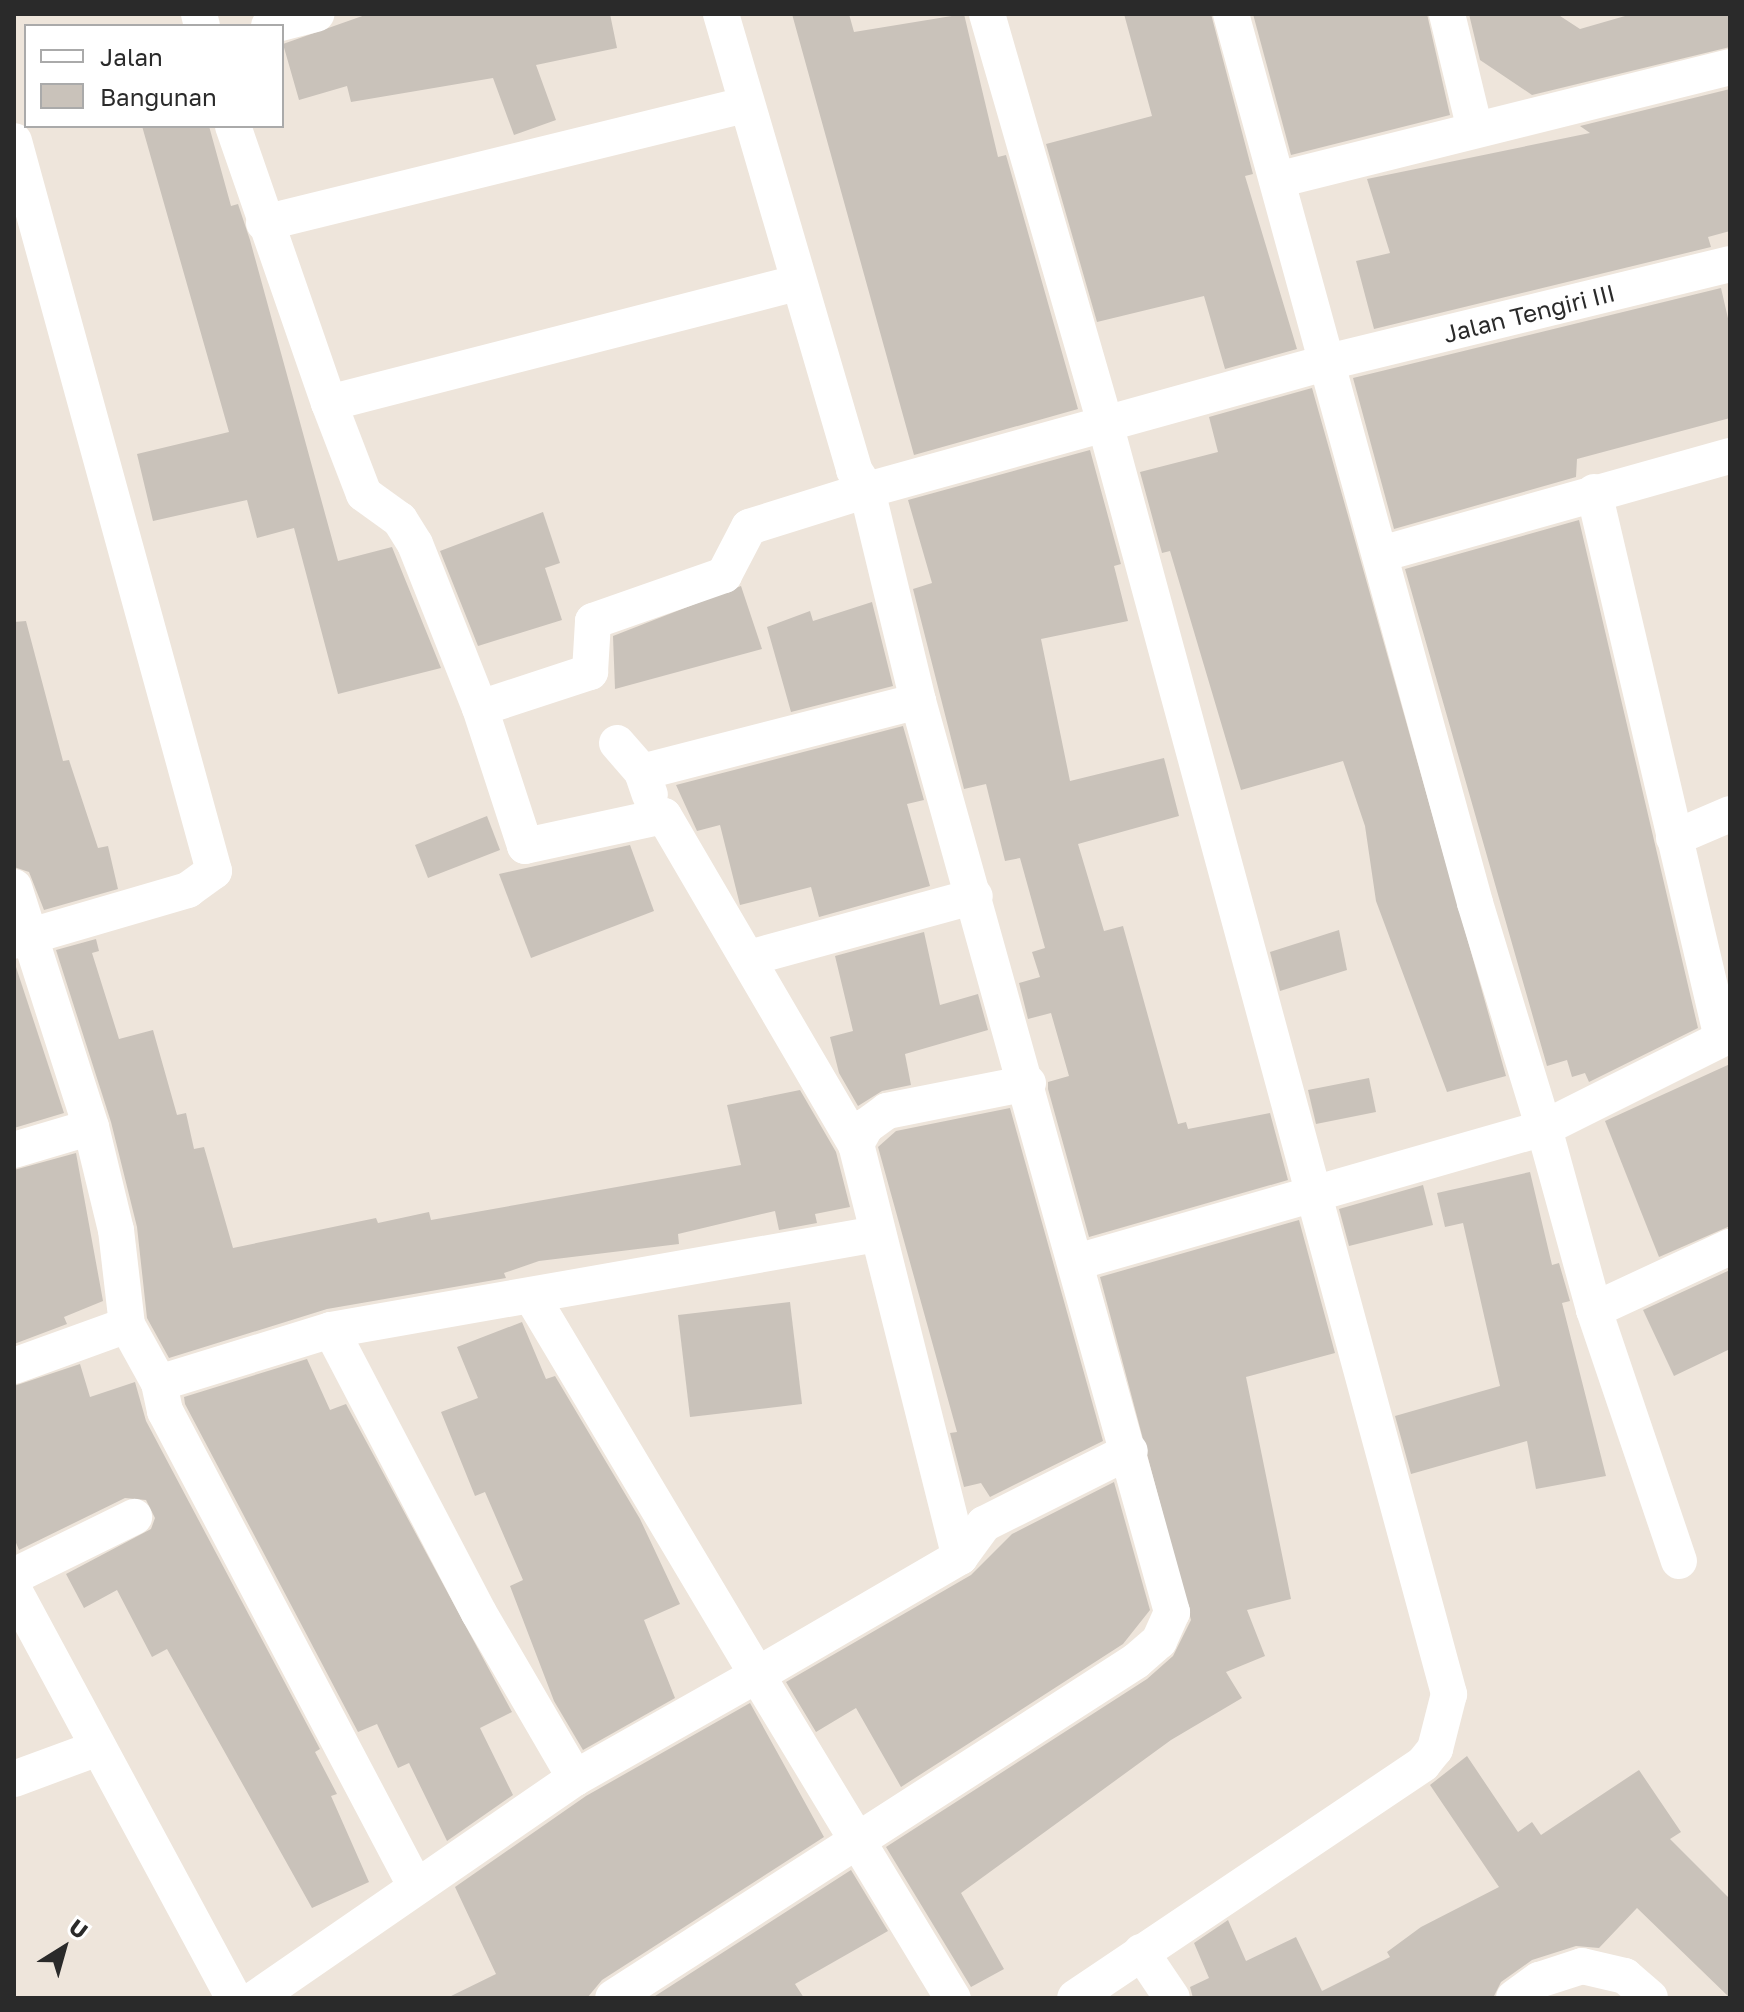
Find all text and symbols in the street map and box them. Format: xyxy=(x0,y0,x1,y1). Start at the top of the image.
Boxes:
legend xyxy=(24,24,284,128)
text: Jalan xyxy=(100,42,163,71)
text: Bangunan xyxy=(100,82,217,111)
street label: Jalan Tengiri III xyxy=(1440,278,1618,348)
north arrow xyxy=(24,1908,104,1988)
text: U xyxy=(64,1913,93,1944)

